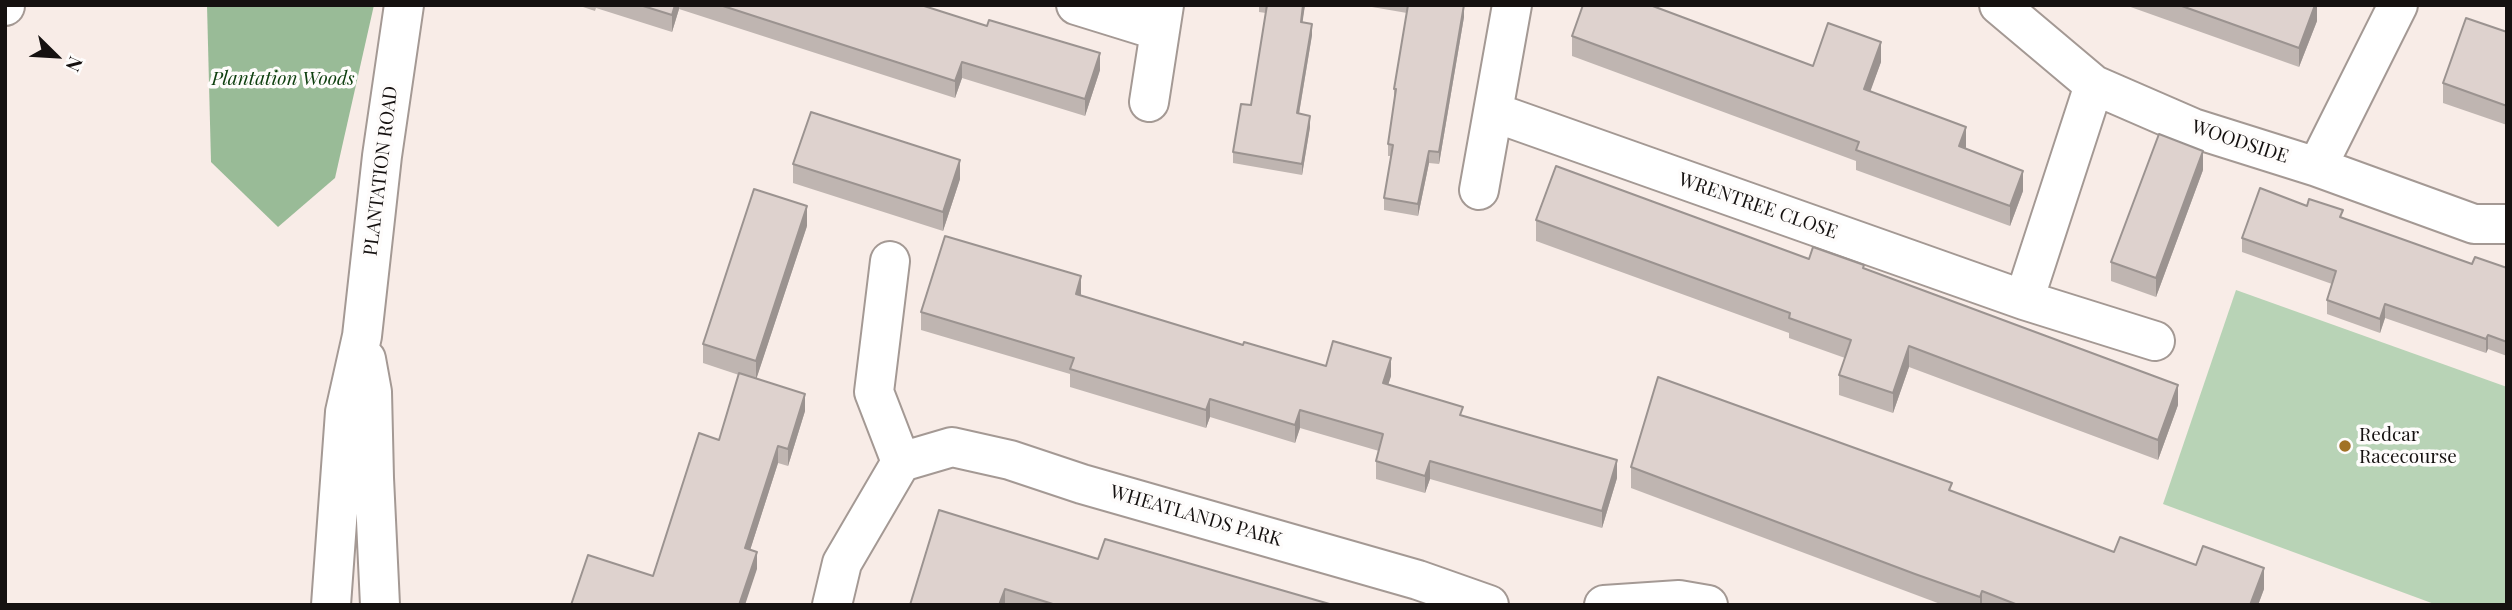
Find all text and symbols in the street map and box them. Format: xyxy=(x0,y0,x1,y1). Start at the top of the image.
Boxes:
north arrow xyxy=(21,21,91,91)
text: N xyxy=(61,53,90,76)
park label: Plantation Woods xyxy=(211,68,355,90)
street label: PLANTATION ROAD xyxy=(359,85,403,257)
street label: WOODSIDE xyxy=(2189,116,2291,168)
street label: WRENTREE CLOSE xyxy=(1676,168,1840,244)
place label: Redcar Racecourse xyxy=(2359,424,2457,468)
marker: Redcar Racecourse xyxy=(2337,438,2353,454)
street label: WHEATLANDS PARK xyxy=(1108,481,1284,551)

